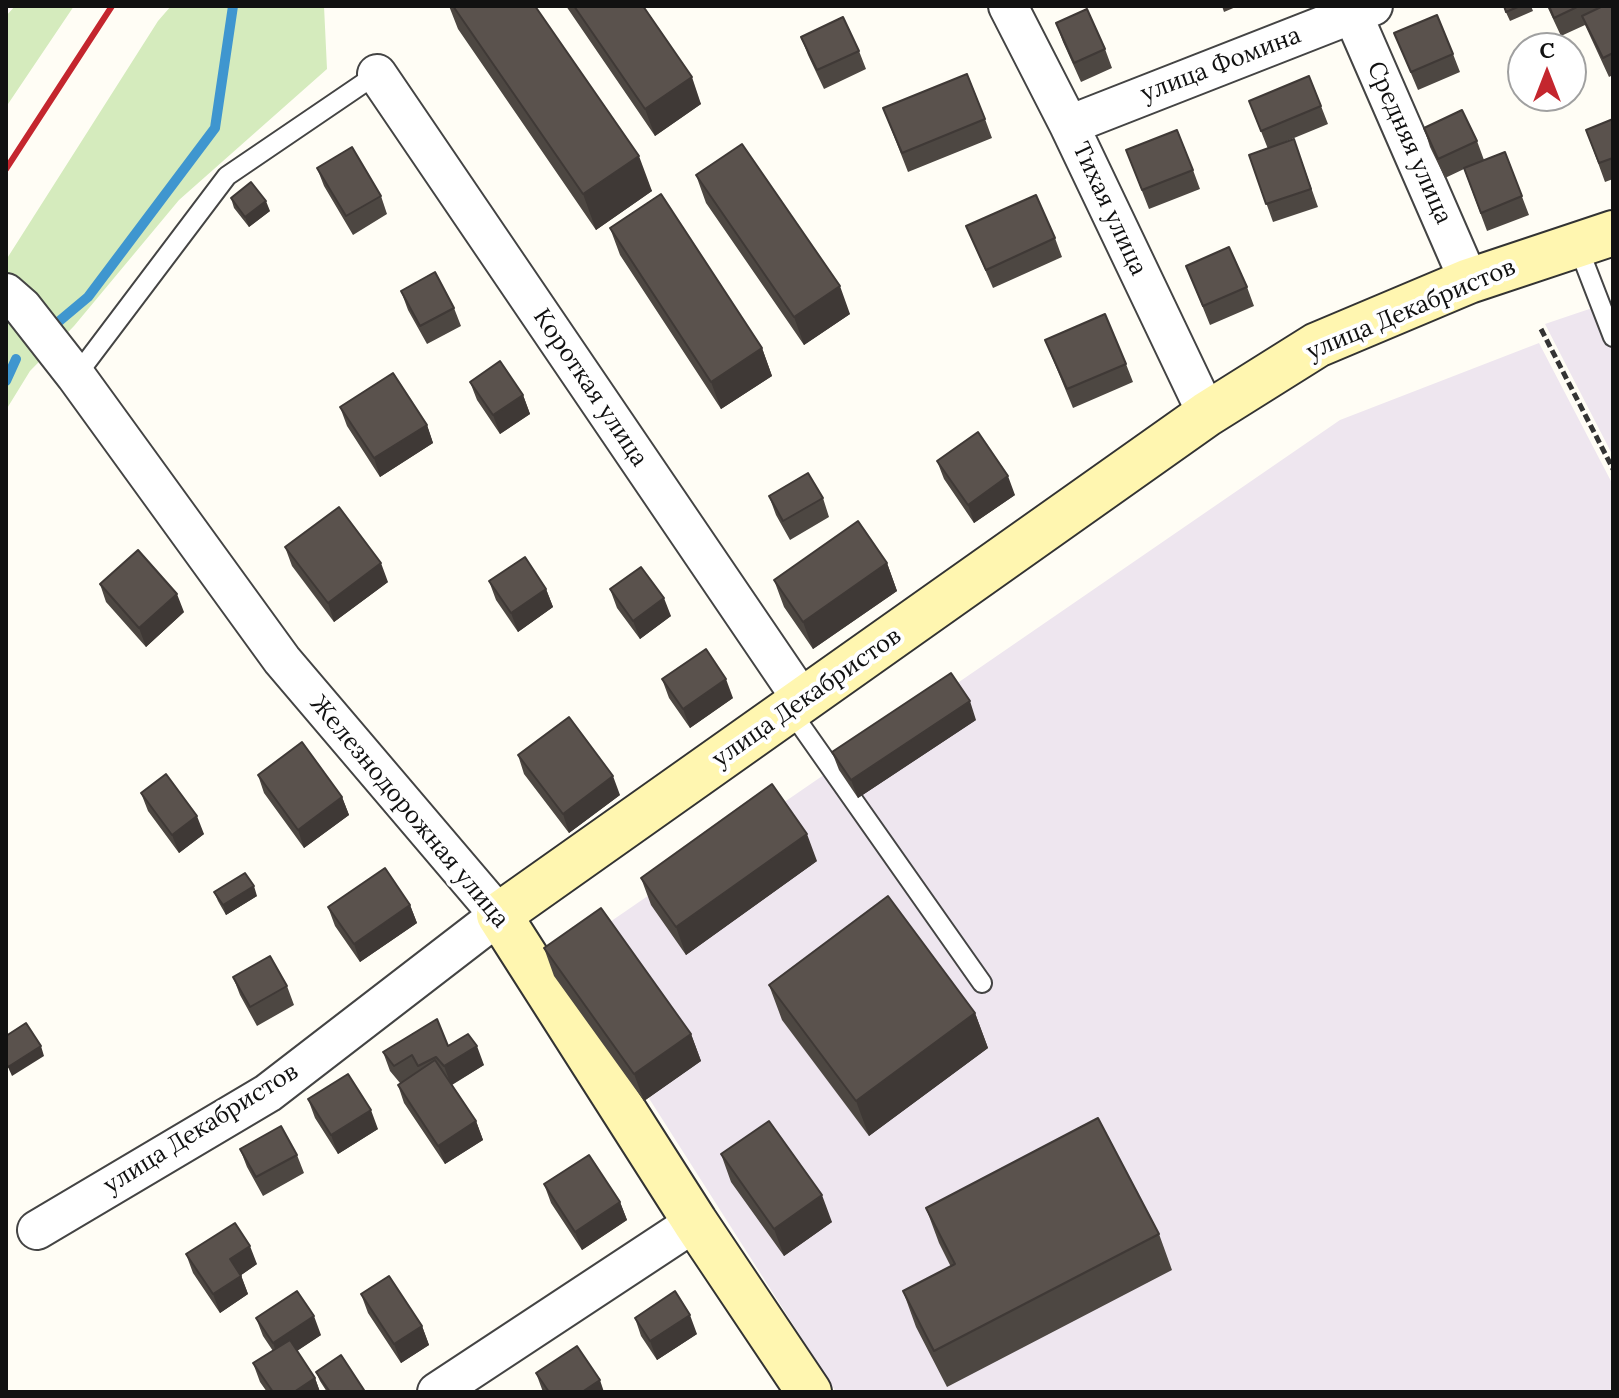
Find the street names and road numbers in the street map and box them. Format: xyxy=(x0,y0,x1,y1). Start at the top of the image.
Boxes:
street label: улица Фомина xyxy=(1137,21,1305,109)
street label: Средняя улица xyxy=(1360,57,1458,229)
street label: Тихая улица xyxy=(1066,138,1152,280)
street label: улица Декабристов xyxy=(1302,253,1520,367)
street label: Короткая улица xyxy=(527,304,653,472)
street label: улица Декабристов xyxy=(707,622,907,774)
street label: Железнодорожная улица xyxy=(304,690,514,934)
street label: улица Декабристов xyxy=(98,1057,304,1201)

